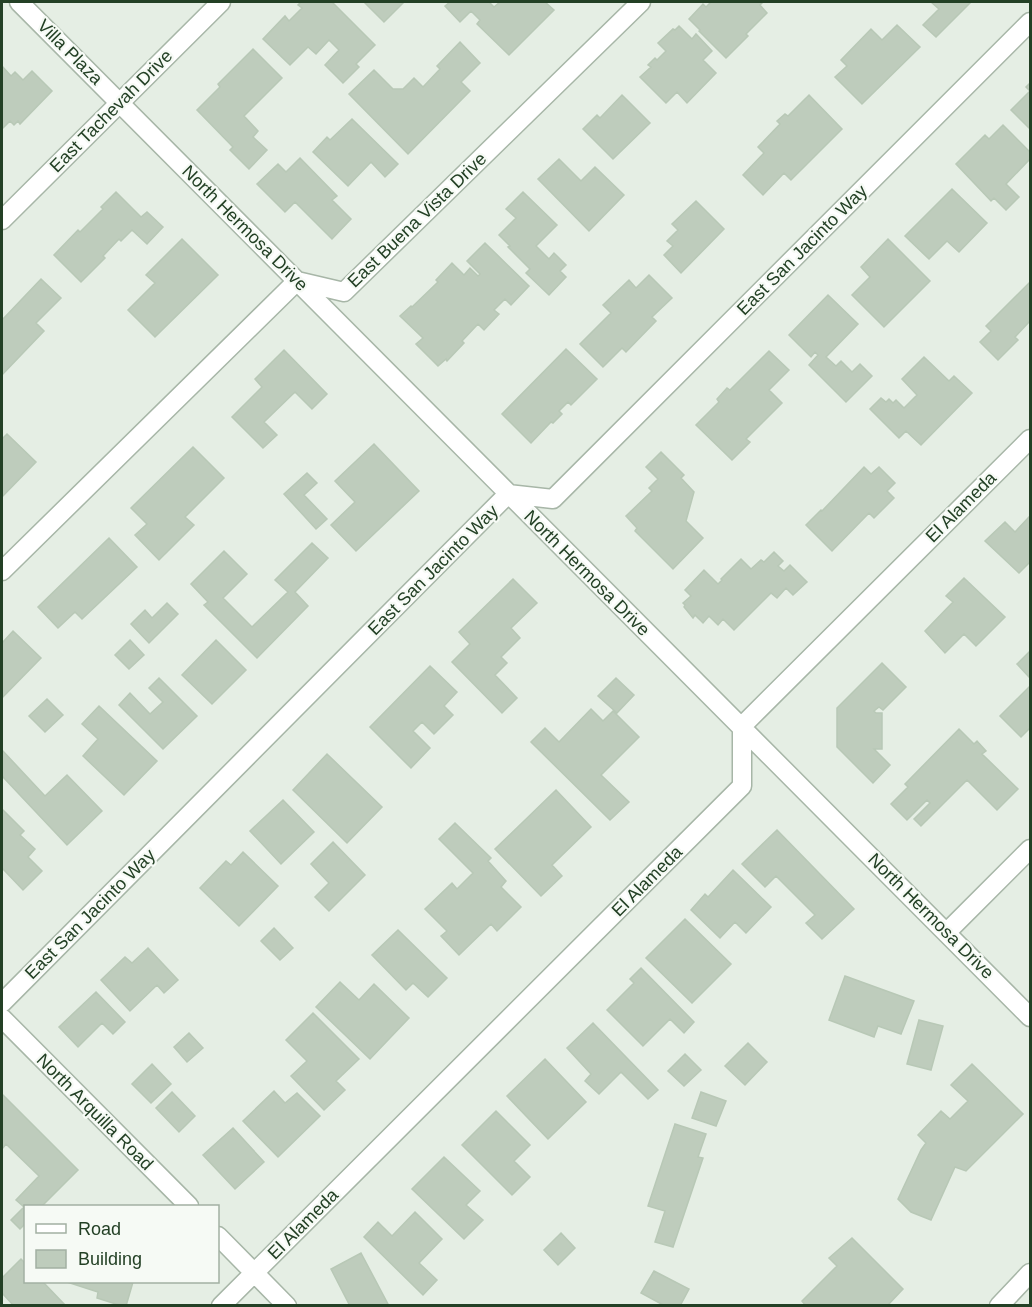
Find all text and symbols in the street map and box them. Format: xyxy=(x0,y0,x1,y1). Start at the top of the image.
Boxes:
street label: Villa Plaza xyxy=(33,15,107,89)
street label: East Tachevah Drive xyxy=(46,46,176,176)
street label: East Buena Vista Drive xyxy=(344,149,490,291)
street label: North Hermosa Drive xyxy=(178,161,312,295)
street label: East San Jacinto Way xyxy=(733,181,871,319)
street label: El Alameda xyxy=(922,467,1001,546)
street label: East San Jacinto Way xyxy=(364,501,502,639)
street label: North Hermosa Drive xyxy=(520,506,654,640)
street label: El Alameda xyxy=(608,841,687,920)
street label: East San Jacinto Way xyxy=(21,845,159,983)
street label: North Hermosa Drive xyxy=(864,849,998,983)
street label: North Arquilla Road xyxy=(33,1050,157,1174)
street label: El Alameda xyxy=(264,1184,343,1263)
legend xyxy=(24,1205,219,1283)
text: Road xyxy=(78,1219,121,1239)
text: Building xyxy=(78,1249,142,1269)

